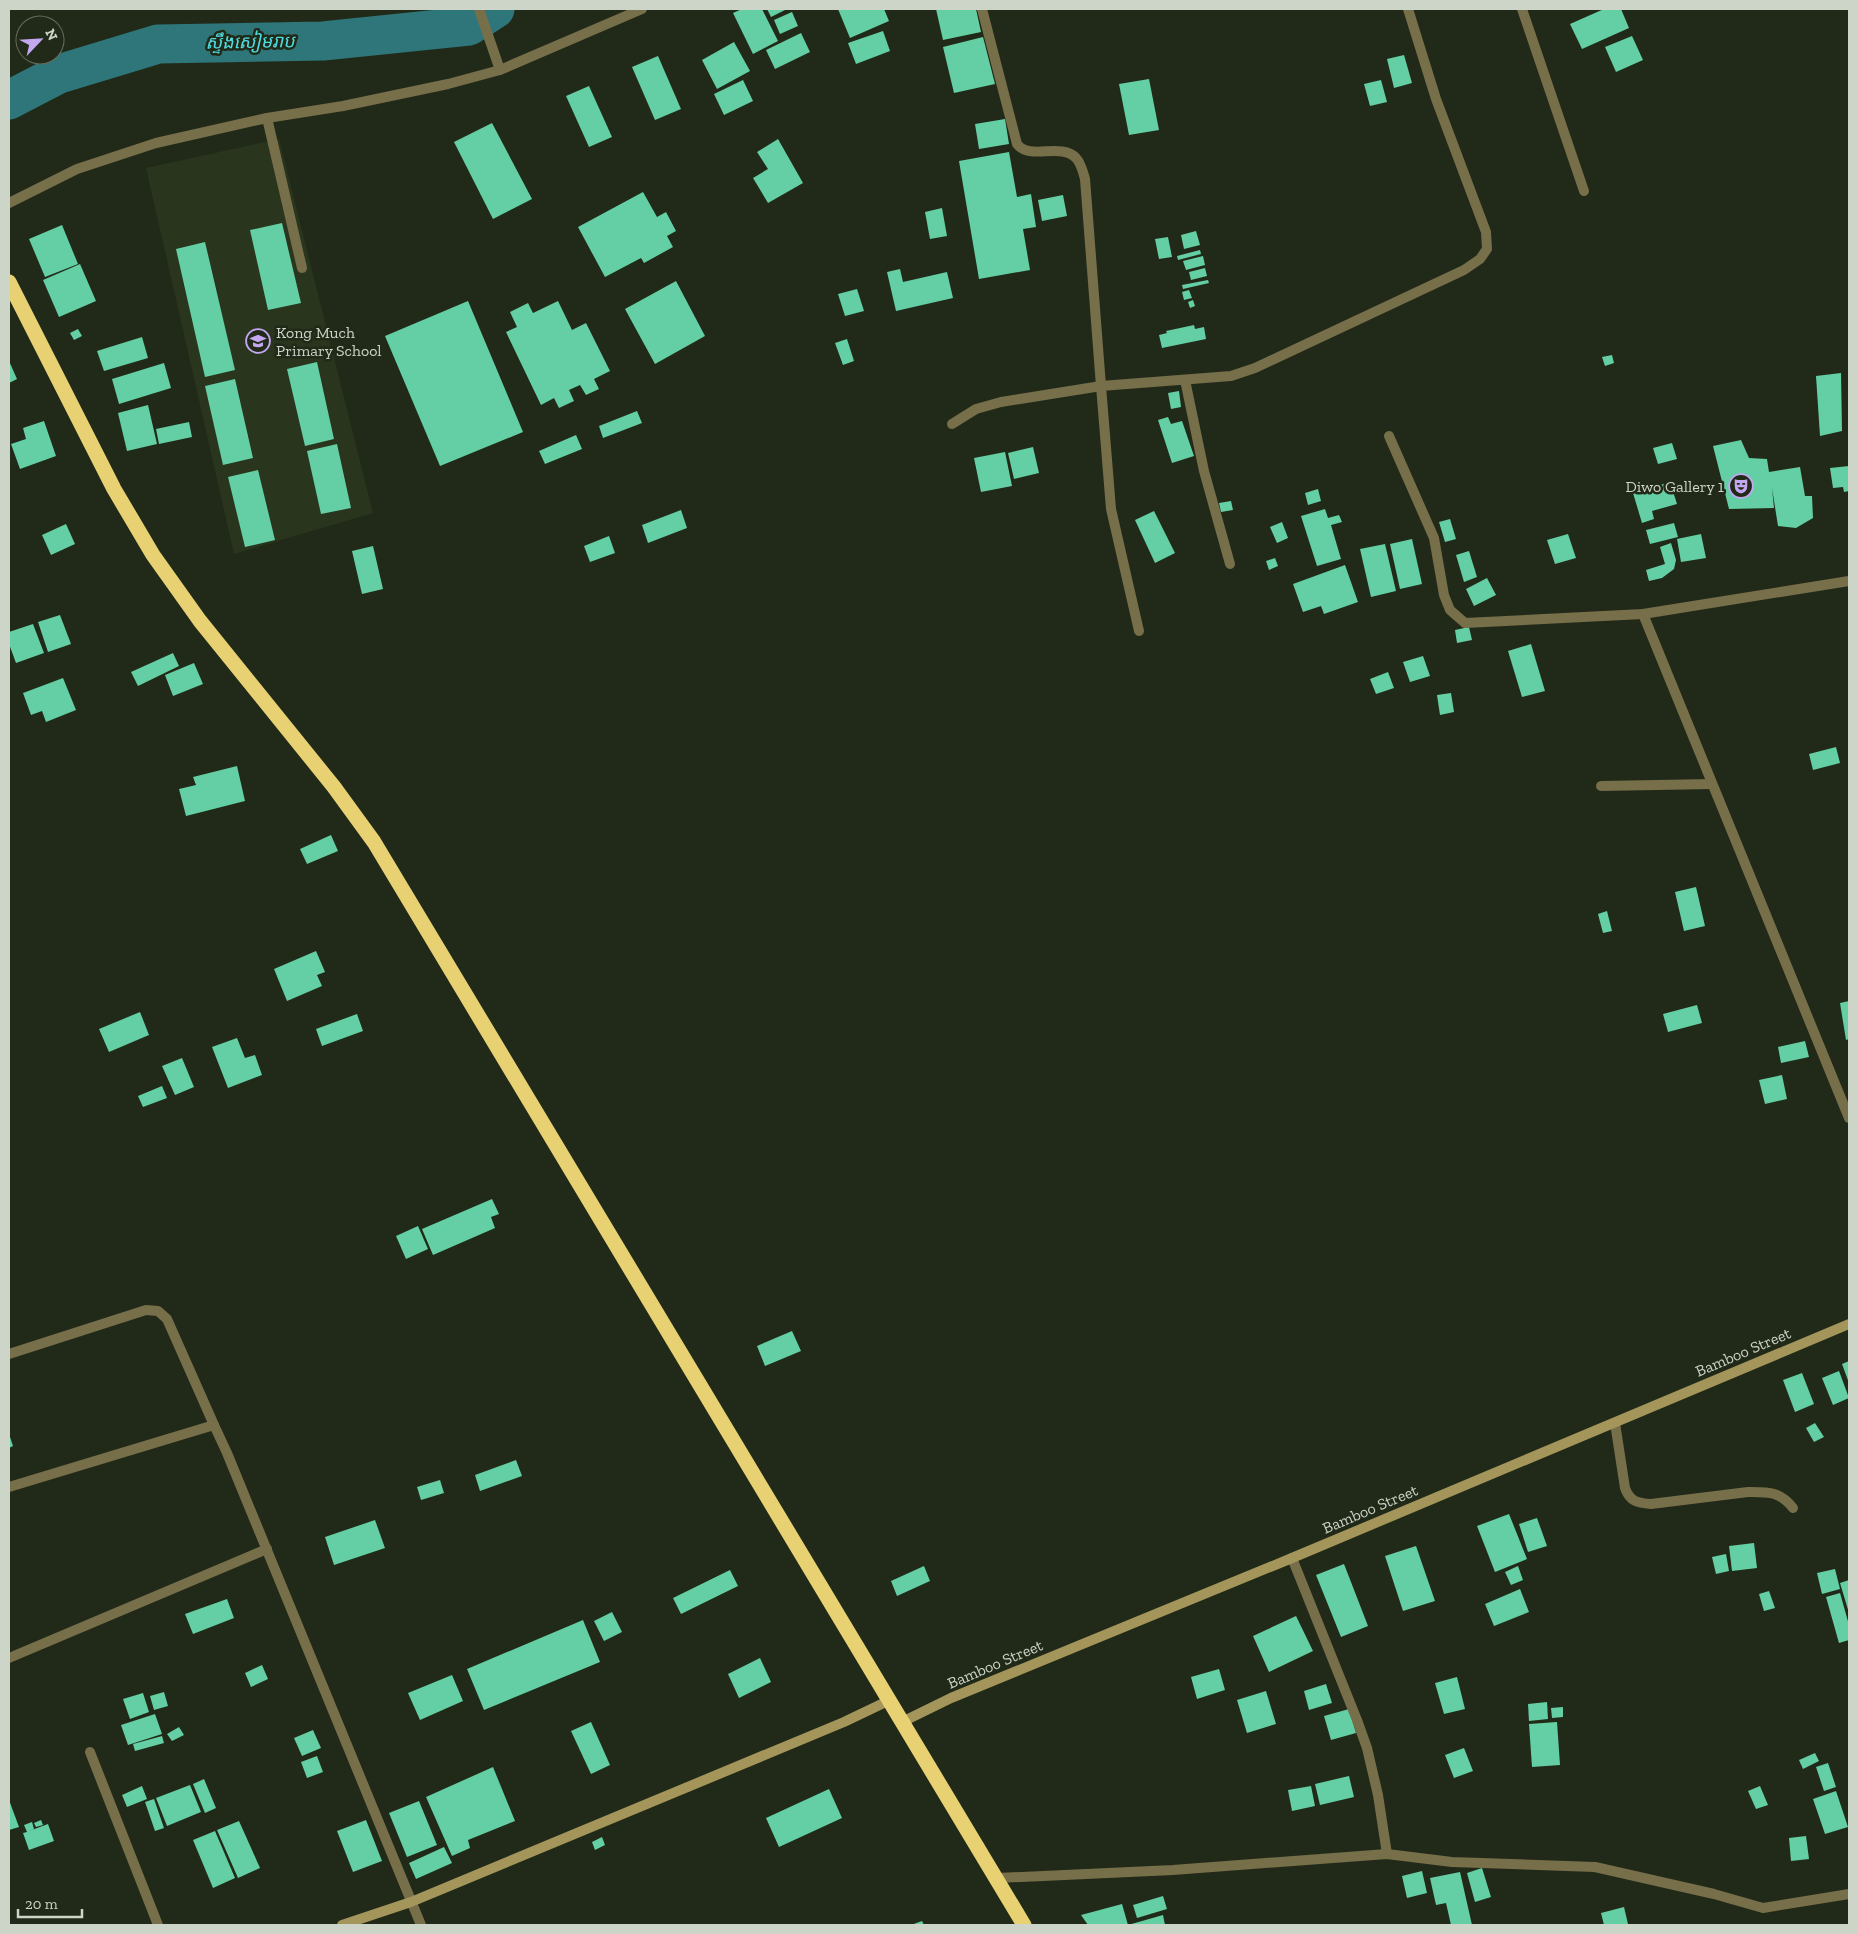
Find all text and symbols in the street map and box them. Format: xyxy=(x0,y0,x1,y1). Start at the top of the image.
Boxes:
north arrow xyxy=(15,15,65,65)
text: N xyxy=(41,26,61,43)
water label: ស្ទឹងសៀមរាប xyxy=(205,29,296,54)
place label: Kong Much Primary School xyxy=(276,323,382,360)
school or university icon: Kong Much Primary School xyxy=(245,328,271,354)
theatre icon: Diwo Gallery 1 xyxy=(1728,473,1754,499)
place label: Diwo Gallery 1 xyxy=(1625,477,1724,496)
street label: Bamboo Street xyxy=(1692,1323,1794,1381)
street label: Bamboo Street xyxy=(1319,1480,1421,1538)
street label: Bamboo Street xyxy=(944,1635,1046,1693)
scale bar xyxy=(18,1886,81,1918)
text: 20 m xyxy=(25,1895,58,1913)

